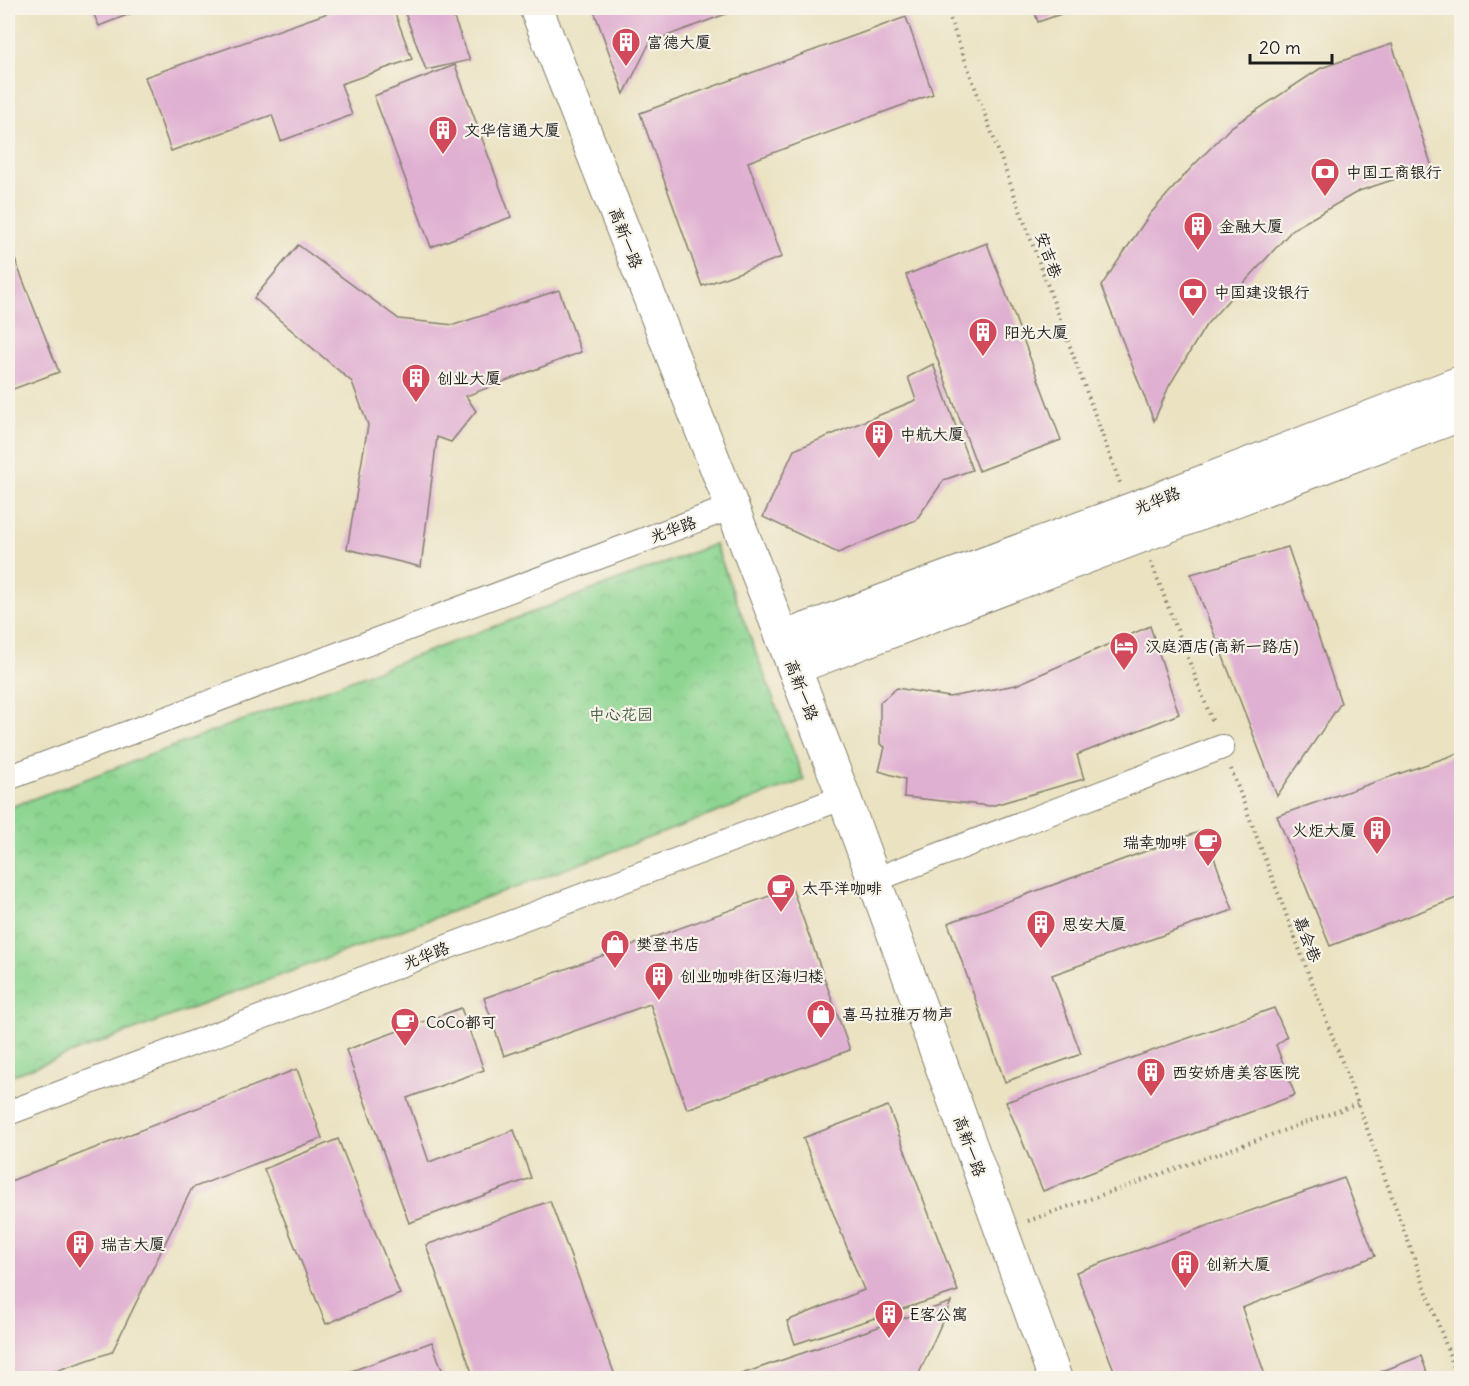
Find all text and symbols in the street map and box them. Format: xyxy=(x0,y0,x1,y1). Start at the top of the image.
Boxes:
building icon: 富德大厦 xyxy=(610,26,642,68)
scale bar xyxy=(1250,27,1332,65)
place label: 富德大厦 xyxy=(647,32,711,52)
text: 20 m xyxy=(1259,36,1301,59)
building icon: 文华信通大厦 xyxy=(427,114,459,156)
place label: 文华信通大厦 xyxy=(464,120,560,140)
bank icon: 中国工商银行 xyxy=(1309,156,1341,198)
place label: 中国工商银行 xyxy=(1346,162,1442,182)
street label: 高新一路 xyxy=(605,205,647,271)
building icon: 金融大厦 xyxy=(1182,210,1214,252)
place label: 金融大厦 xyxy=(1219,216,1283,236)
street label: 安吉巷 xyxy=(1031,229,1067,281)
bank icon: 中国建设银行 xyxy=(1177,276,1209,318)
place label: 中国建设银行 xyxy=(1214,282,1310,302)
building icon: 阳光大厦 xyxy=(967,316,999,358)
place label: 阳光大厦 xyxy=(1004,322,1068,342)
building icon: 创业大厦 xyxy=(400,362,432,404)
place label: 创业大厦 xyxy=(437,368,501,388)
building icon: 中航大厦 xyxy=(863,418,895,460)
place label: 中航大厦 xyxy=(900,424,964,444)
street label: 光华路 xyxy=(1131,482,1183,518)
street label: 光华路 xyxy=(647,511,699,547)
hotel icon: 汉庭酒店(高新一路店) xyxy=(1108,630,1140,672)
place label: 汉庭酒店(高新一路店) xyxy=(1145,636,1299,656)
street label: 高新一路 xyxy=(781,657,823,723)
park label: 中心花园 xyxy=(589,704,653,724)
building icon: 火炬大厦 xyxy=(1361,814,1393,856)
place label: 火炬大厦 xyxy=(1292,820,1356,840)
cafe icon: 瑞幸咖啡 xyxy=(1192,826,1224,868)
place label: 瑞幸咖啡 xyxy=(1123,832,1187,852)
cafe icon: 太平洋咖啡 xyxy=(765,872,797,914)
place label: 太平洋咖啡 xyxy=(802,878,882,898)
building icon: 思安大厦 xyxy=(1025,908,1057,950)
street label: 嘉会巷 xyxy=(1290,913,1326,965)
place label: 思安大厦 xyxy=(1062,914,1126,934)
shop icon: 樊登书店 xyxy=(599,928,631,970)
place label: 樊登书店 xyxy=(636,934,700,954)
street label: 光华路 xyxy=(400,937,452,973)
building icon: 创业咖啡街区海归楼 xyxy=(643,960,675,1002)
place label: 创业咖啡街区海归楼 xyxy=(680,966,824,986)
shop icon: 喜马拉雅万物声 xyxy=(805,998,837,1040)
place label: 喜马拉雅万物声 xyxy=(842,1004,954,1024)
cafe icon: CoCo都可 xyxy=(389,1006,421,1048)
place label: CoCo都可 xyxy=(426,1012,497,1032)
building icon: 西安娇唐美容医院 xyxy=(1135,1056,1167,1098)
place label: 西安娇唐美容医院 xyxy=(1172,1062,1300,1082)
street label: 高新一路 xyxy=(950,1113,990,1179)
building icon: 瑞吉大厦 xyxy=(64,1228,96,1270)
place label: 瑞吉大厦 xyxy=(101,1234,165,1254)
building icon: 创新大厦 xyxy=(1169,1248,1201,1290)
place label: 创新大厦 xyxy=(1206,1254,1270,1274)
building icon: E客公寓 xyxy=(873,1298,905,1340)
place label: E客公寓 xyxy=(910,1304,967,1324)

